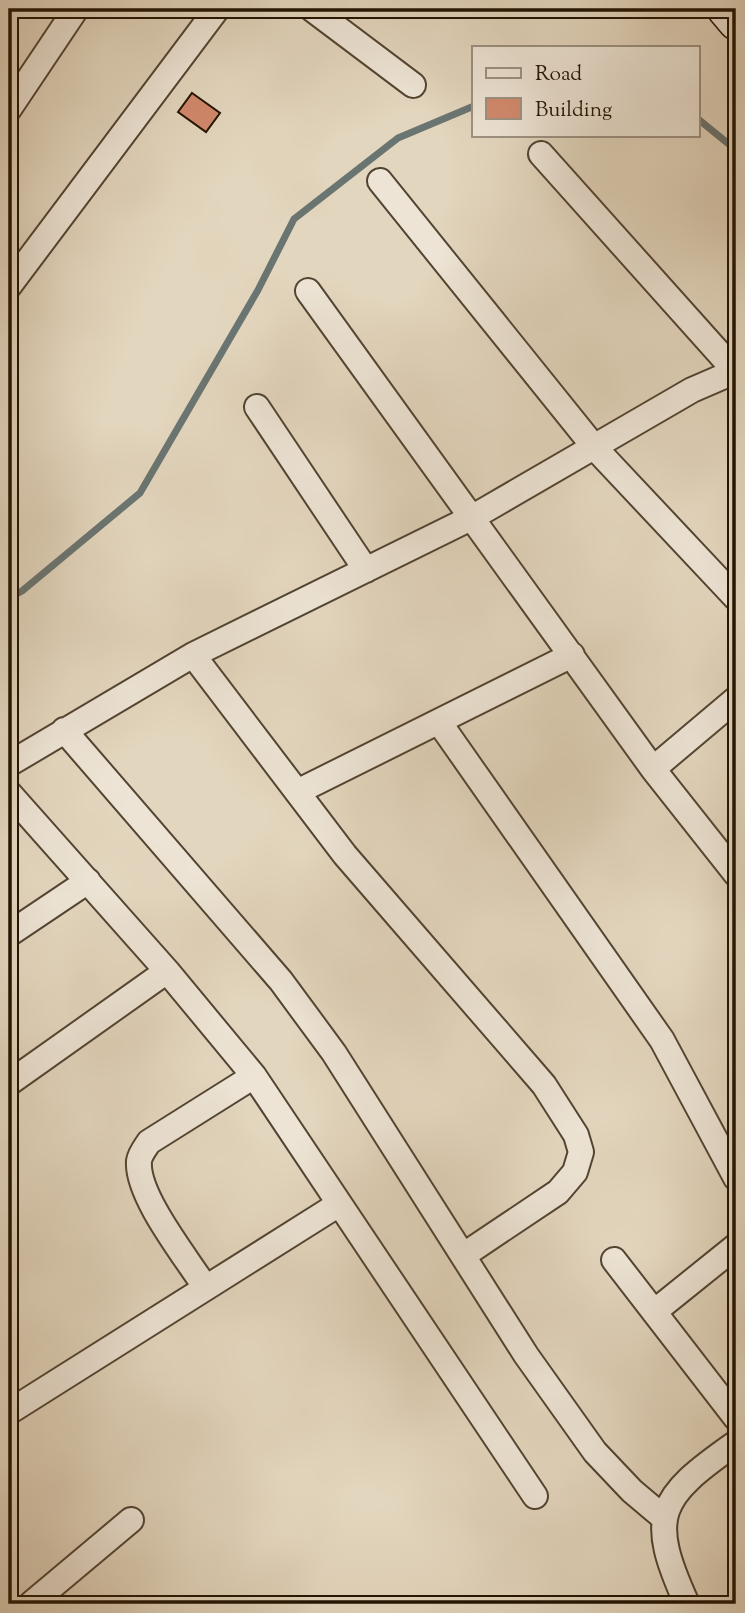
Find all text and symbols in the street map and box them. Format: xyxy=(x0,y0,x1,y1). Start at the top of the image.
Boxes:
legend xyxy=(472,46,700,136)
text: Road xyxy=(535,60,582,90)
text: Building xyxy=(535,96,612,126)

